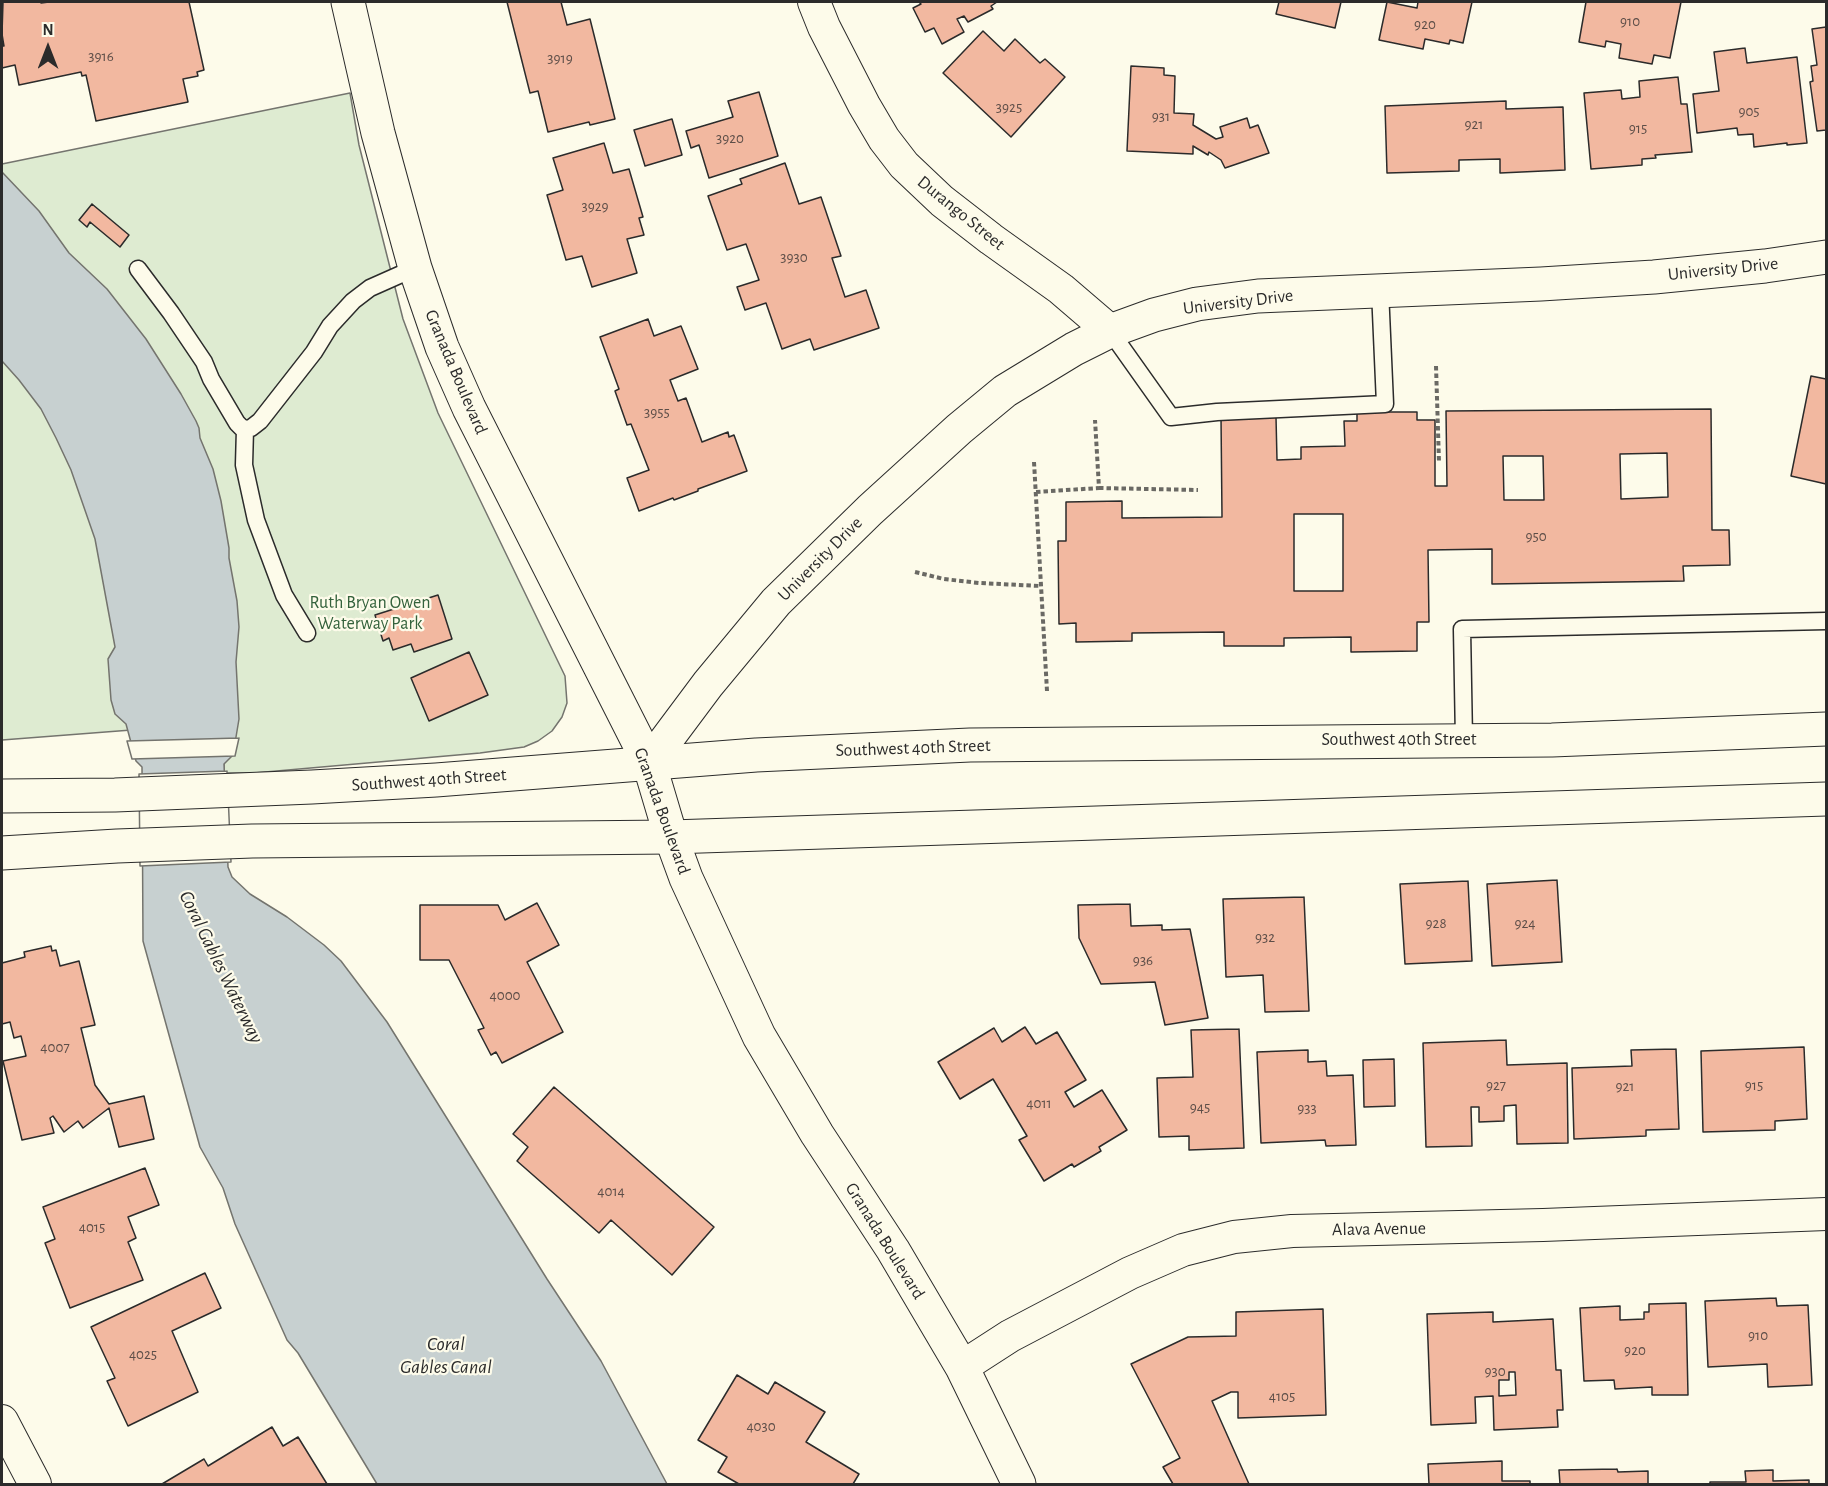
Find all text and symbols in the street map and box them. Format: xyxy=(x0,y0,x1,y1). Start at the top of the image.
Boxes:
house number: 910 xyxy=(1620,12,1640,30)
house number: 920 xyxy=(1414,15,1436,33)
north arrow xyxy=(18,18,78,78)
text: N xyxy=(42,22,54,38)
house number: 3916 xyxy=(88,47,114,65)
house number: 3919 xyxy=(547,49,573,67)
house number: 3925 xyxy=(996,98,1022,116)
house number: 905 xyxy=(1738,102,1760,120)
house number: 931 xyxy=(1152,107,1170,125)
house number: 921 xyxy=(1464,115,1484,133)
house number: 915 xyxy=(1629,119,1647,137)
house number: 3920 xyxy=(716,129,744,147)
street label: Durango Street xyxy=(913,171,1009,255)
house number: 3929 xyxy=(581,197,609,215)
house number: 3930 xyxy=(780,248,808,266)
street label: University Drive xyxy=(1667,252,1779,286)
street label: University Drive xyxy=(1182,285,1294,319)
street label: Granada Boulevard xyxy=(420,306,492,438)
house number: 3955 xyxy=(644,403,670,421)
street label: University Drive xyxy=(773,512,867,606)
house number: 950 xyxy=(1525,527,1547,545)
park label: Ruth Bryan Owen Waterway Park xyxy=(309,592,431,634)
street label: Southwest 40th Street xyxy=(1321,729,1477,751)
street label: Southwest 40th Street xyxy=(835,735,991,761)
street label: Granada Boulevard xyxy=(629,745,695,877)
street label: Southwest 40th Street xyxy=(351,764,507,796)
water label: Coral Gables Waterway xyxy=(174,887,268,1047)
house number: 928 xyxy=(1426,914,1446,932)
house number: 924 xyxy=(1514,914,1536,932)
house number: 932 xyxy=(1255,928,1275,946)
house number: 936 xyxy=(1133,951,1153,969)
house number: 4000 xyxy=(490,986,520,1004)
house number: 4007 xyxy=(40,1038,70,1056)
house number: 927 xyxy=(1486,1076,1506,1094)
house number: 915 xyxy=(1745,1076,1763,1094)
house number: 921 xyxy=(1615,1077,1635,1095)
house number: 4011 xyxy=(1026,1094,1052,1112)
house number: 945 xyxy=(1190,1098,1210,1116)
house number: 933 xyxy=(1297,1099,1317,1117)
street label: Granada Boulevard xyxy=(841,1179,929,1303)
house number: 4014 xyxy=(597,1182,625,1200)
street label: Alava Avenue xyxy=(1332,1217,1426,1241)
house number: 4015 xyxy=(79,1218,105,1236)
house number: 910 xyxy=(1748,1326,1768,1344)
water label: Coral Gables Canal xyxy=(400,1332,492,1379)
house number: 920 xyxy=(1624,1341,1646,1359)
house number: 4025 xyxy=(129,1345,157,1363)
house number: 930 xyxy=(1484,1362,1506,1380)
house number: 4105 xyxy=(1269,1387,1295,1405)
house number: 4030 xyxy=(746,1417,776,1435)

